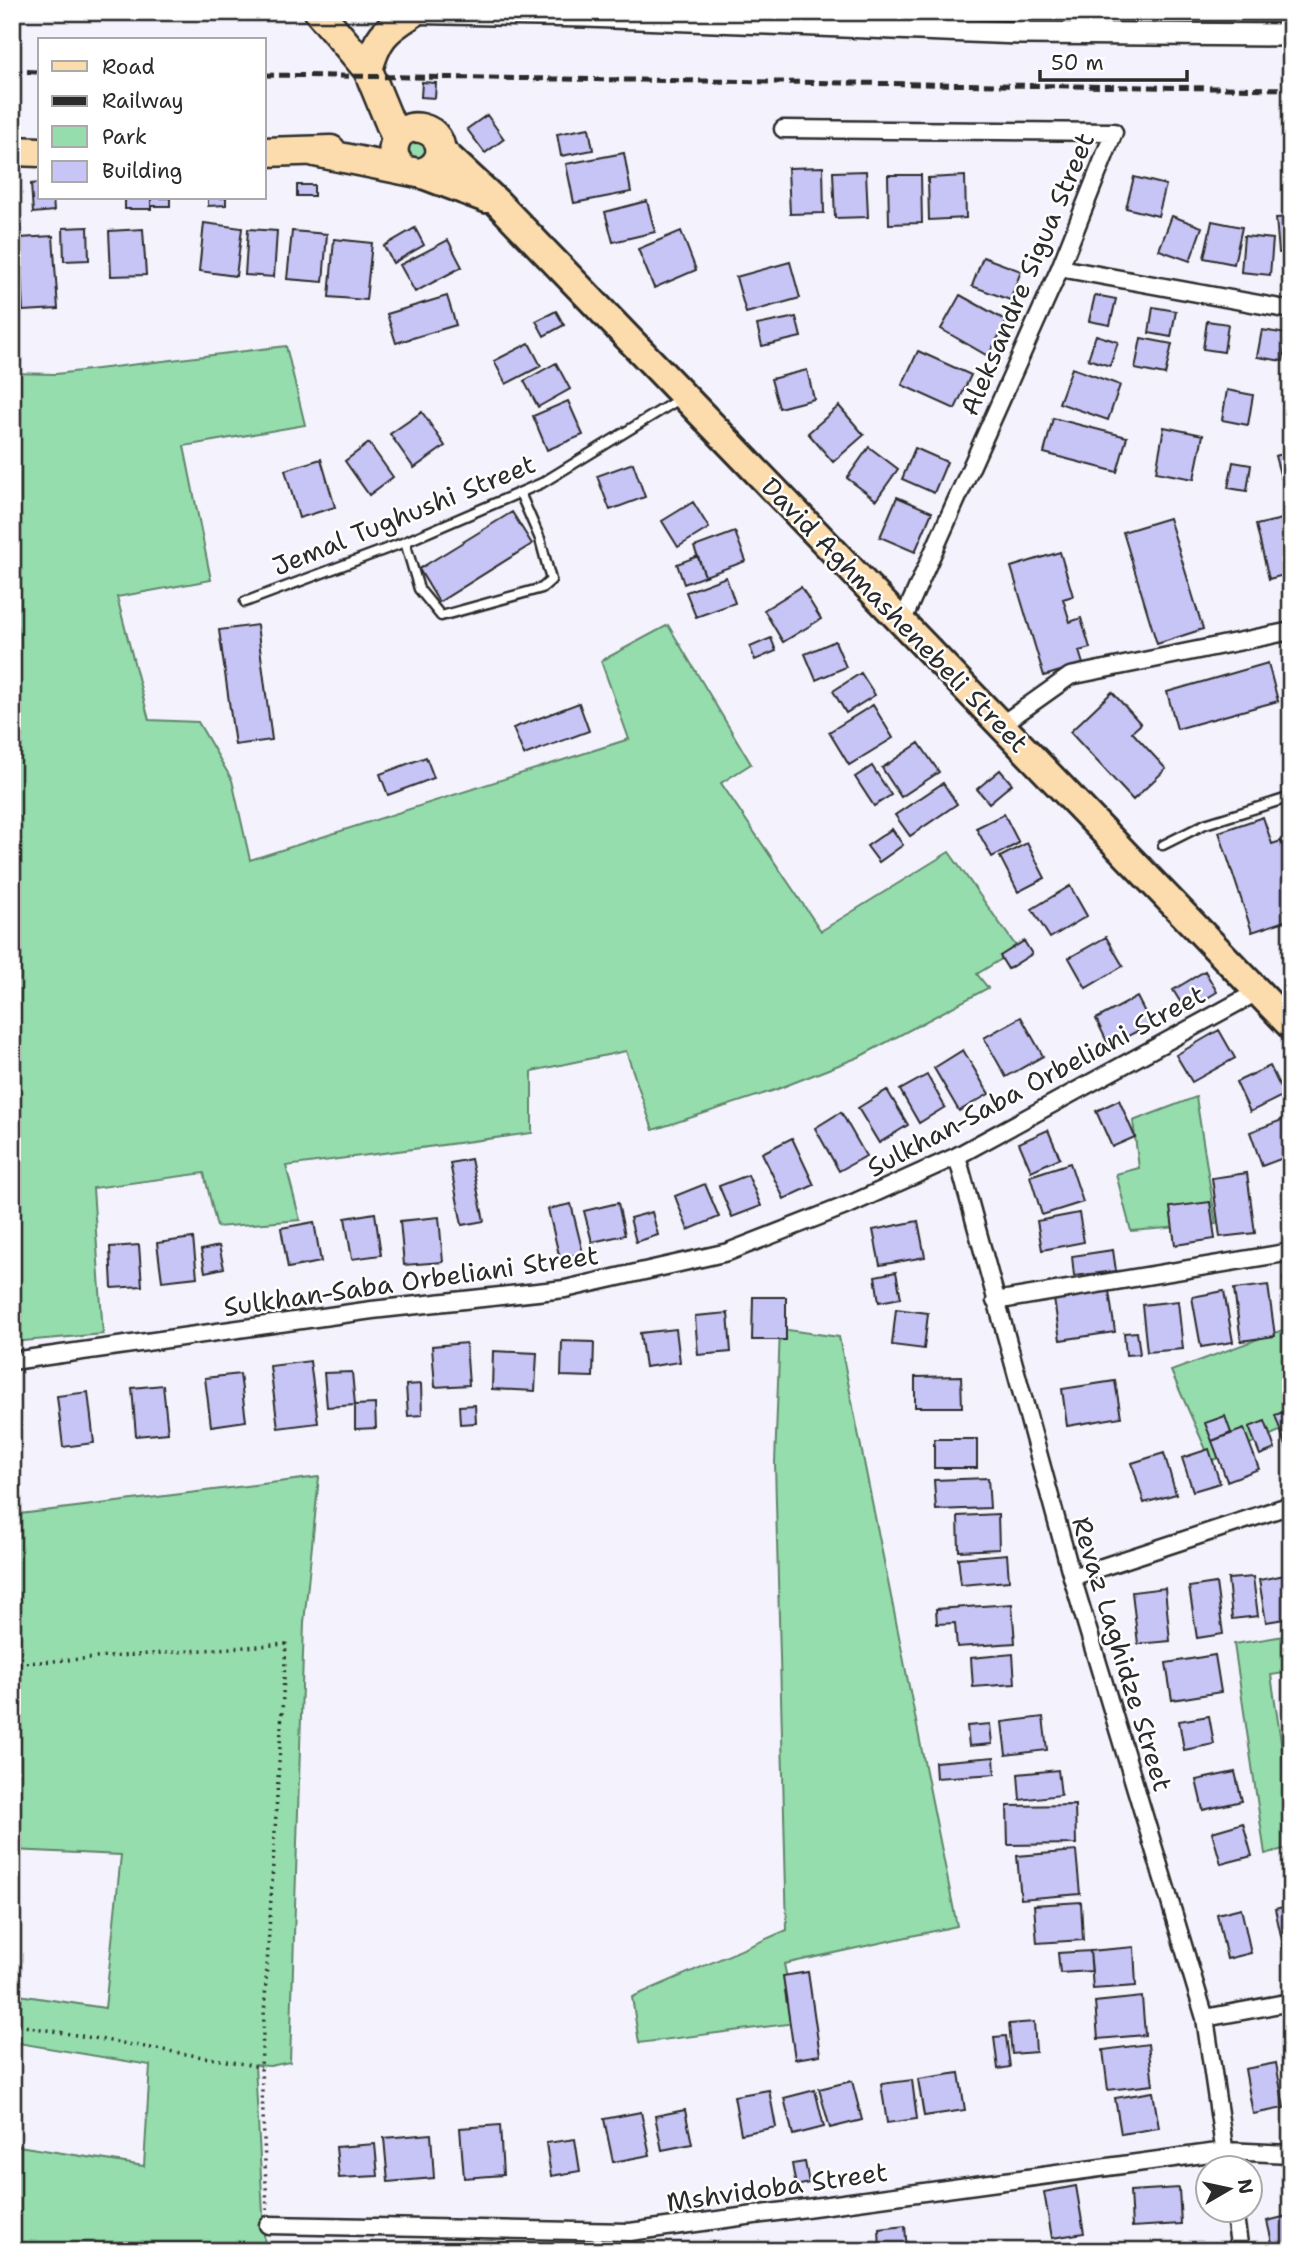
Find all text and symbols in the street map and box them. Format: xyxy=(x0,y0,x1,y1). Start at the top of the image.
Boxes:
legend xyxy=(38,38,266,200)
scale bar xyxy=(1040,38,1188,82)
text: 50 m xyxy=(1051,49,1104,77)
text: Road xyxy=(102,53,155,81)
text: Railway xyxy=(102,87,184,115)
text: Park xyxy=(102,123,147,151)
street label: Aleksandre Sigua Street xyxy=(951,127,1102,421)
text: Building xyxy=(102,157,182,185)
street label: Jemal Tughushi Street xyxy=(267,446,540,583)
street label: David Aghmashenebeli Street xyxy=(754,469,1037,760)
street label: Sulkhan-Saba Orbeliani Street xyxy=(861,976,1211,1185)
street label: Sulkhan-Saba Orbeliani Street xyxy=(221,1237,601,1324)
street label: Revaz Laghidze Street xyxy=(1064,1512,1181,1795)
street label: Mshvidoba Street xyxy=(664,2154,890,2219)
north arrow xyxy=(1194,2154,1264,2224)
text: N xyxy=(1232,2177,1259,2196)

